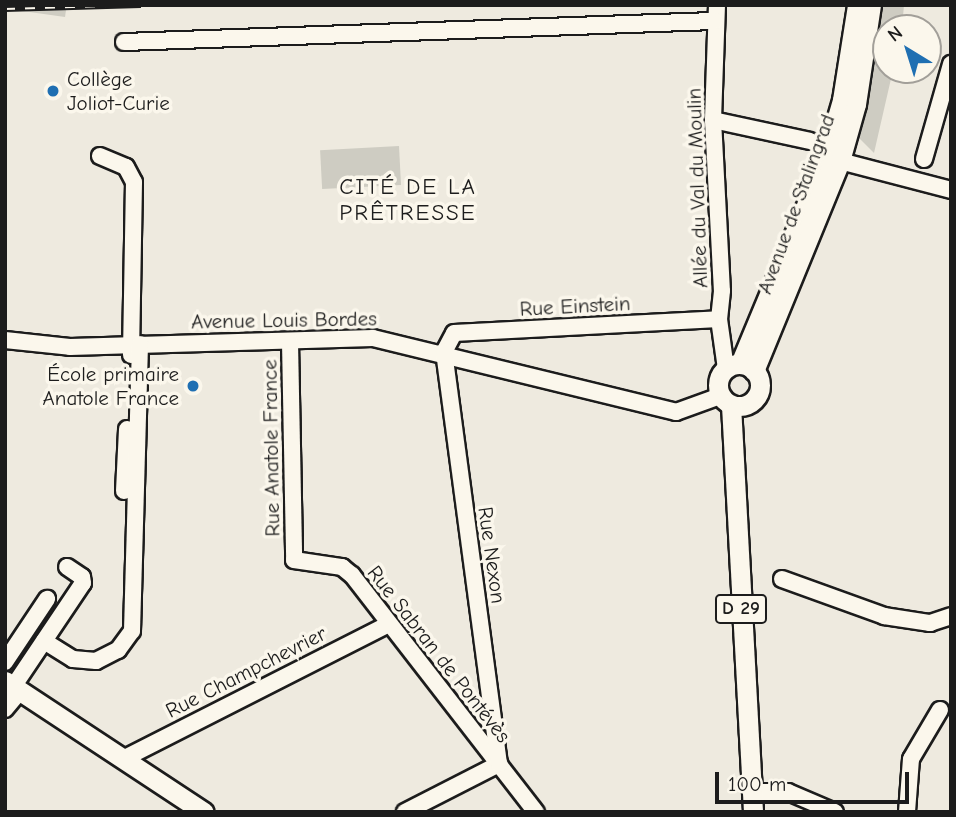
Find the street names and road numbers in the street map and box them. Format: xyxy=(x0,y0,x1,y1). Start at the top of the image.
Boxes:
street label: Allée du Val du Moulin xyxy=(681,88,713,288)
street label: Avenue de Stalingrad xyxy=(752,111,840,297)
street label: Rue Einstein xyxy=(519,291,631,321)
street label: Avenue Louis Bordes xyxy=(191,306,377,334)
street label: Rue Anatole France xyxy=(257,359,285,537)
street label: Rue Nexon xyxy=(473,505,511,605)
street label: Rue Sabran de Pontévès xyxy=(362,560,516,748)
road number: D 29 xyxy=(715,594,767,624)
street label: Rue Champchevrier xyxy=(161,621,331,723)

